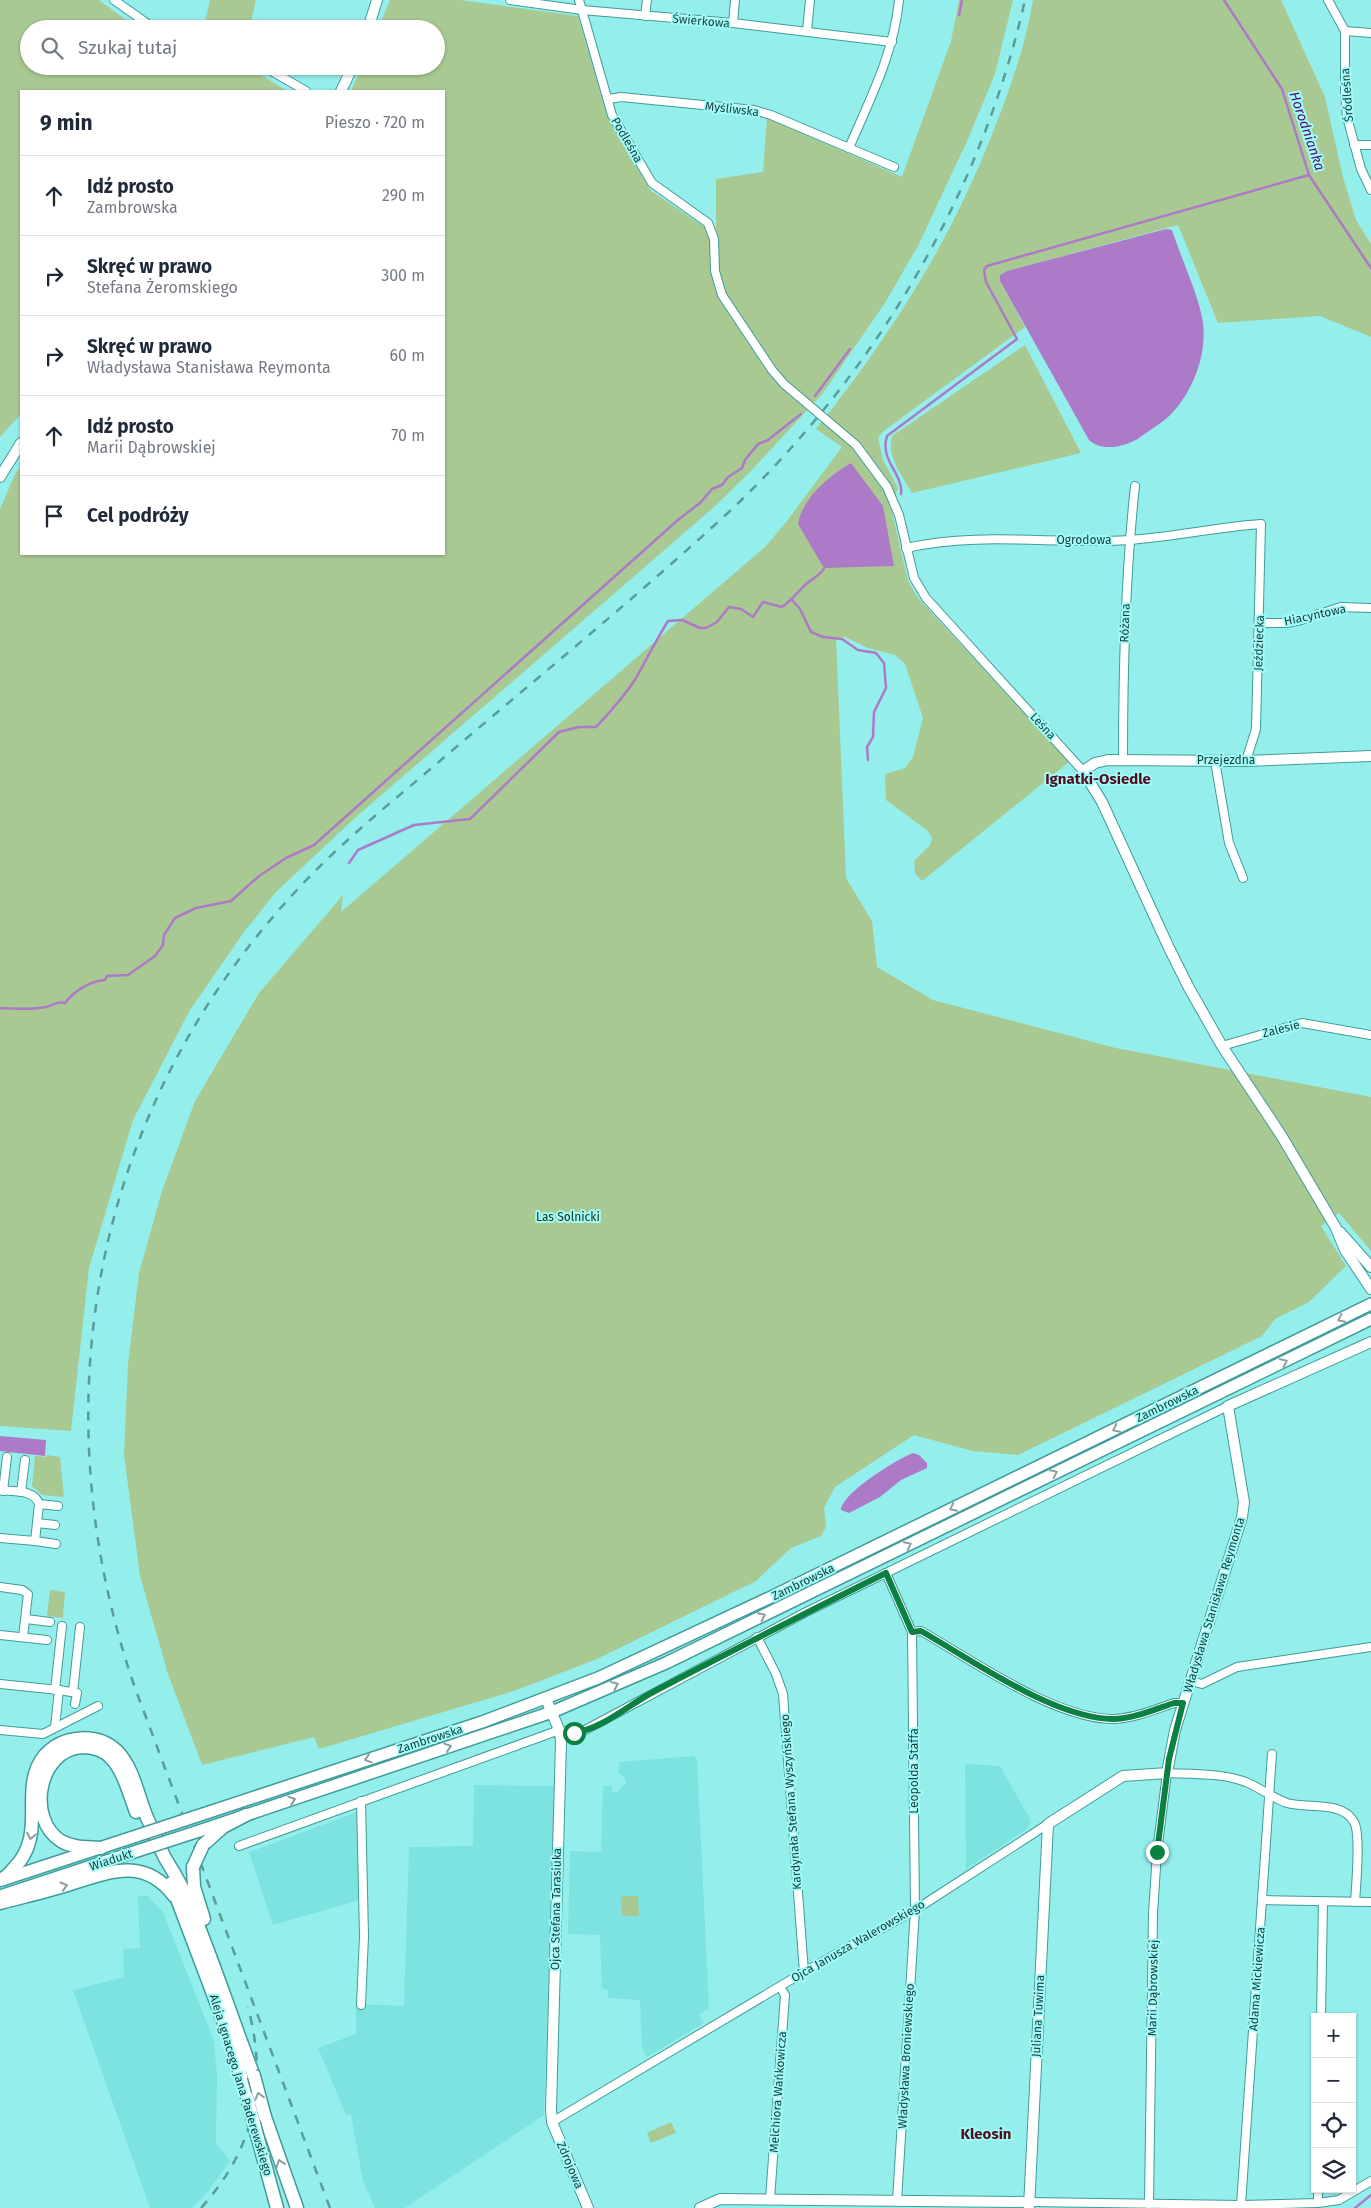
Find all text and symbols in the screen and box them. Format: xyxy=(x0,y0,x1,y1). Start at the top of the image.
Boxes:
street label: Świerkowa xyxy=(672,11,730,30)
search box xyxy=(20,20,445,75)
icon: search xyxy=(38,34,66,62)
text: Szukaj tutaj xyxy=(78,36,177,59)
street label: Śródleśna xyxy=(1337,67,1356,123)
water label: Horodnianka xyxy=(1286,89,1328,173)
street label: Myśliwska xyxy=(704,99,760,119)
text: 9 min xyxy=(40,110,93,136)
text: Pieszo · 720 m xyxy=(325,113,425,132)
street label: Podleśna xyxy=(608,115,646,165)
text: Idź prosto xyxy=(87,175,174,198)
icon: ahead xyxy=(40,182,68,210)
text: 290 m xyxy=(382,186,425,205)
text: Zambrowska xyxy=(87,198,178,217)
text: Skręć w prawo xyxy=(87,255,212,278)
icon: right xyxy=(40,262,68,290)
text: 300 m xyxy=(381,266,425,285)
text: Stefana Żeromskiego xyxy=(87,278,238,297)
text: Skręć w prawo xyxy=(87,335,212,358)
icon: right xyxy=(40,342,68,370)
text: 60 m xyxy=(390,346,425,365)
text: Władysława Stanisława Reymonta xyxy=(87,358,331,377)
text: Idź prosto xyxy=(87,415,174,438)
icon: ahead xyxy=(40,422,68,450)
text: 70 m xyxy=(391,426,425,445)
text: Marii Dąbrowskiej xyxy=(87,438,216,457)
icon: arrive xyxy=(40,502,68,530)
text: Cel podróży xyxy=(87,504,189,527)
street label: Ogrodowa xyxy=(1057,533,1112,547)
street label: Hiacyntowa xyxy=(1283,602,1347,628)
street label: Różana xyxy=(1117,603,1133,643)
street label: Jeździecka xyxy=(1251,615,1267,671)
street label: Leśna xyxy=(1027,710,1059,742)
street label: Przejezdna xyxy=(1197,753,1255,767)
district label: Ignatki-Osiedle xyxy=(1045,770,1151,788)
street label: Zalesie xyxy=(1261,1018,1301,1040)
park label: Las Solnicki xyxy=(536,1210,600,1224)
one-way arrow xyxy=(1337,1312,1346,1323)
one-way arrow xyxy=(1279,1358,1288,1368)
street label: Zambrowska xyxy=(1133,1383,1201,1425)
one-way arrow xyxy=(1112,1422,1121,1433)
one-way arrow xyxy=(1049,1470,1058,1480)
one-way arrow xyxy=(949,1502,958,1512)
street label: Władysława Stanisława Reymonta xyxy=(1181,1516,1247,1694)
one-way arrow xyxy=(903,1541,912,1551)
street label: Zambrowska xyxy=(769,1561,837,1603)
one-way arrow xyxy=(757,1612,766,1622)
one-way arrow xyxy=(610,1681,619,1692)
street label: Kardynała Stefana Wyszyńskiego xyxy=(778,1714,804,1890)
street label: Zambrowska xyxy=(395,1722,465,1756)
route start xyxy=(563,1722,586,1745)
street label: Leopolda Staffa xyxy=(907,1728,921,1814)
one-way arrow xyxy=(443,1743,452,1753)
one-way arrow xyxy=(365,1754,373,1764)
one-way arrow xyxy=(287,1795,295,1805)
one-way arrow xyxy=(27,1832,37,1841)
route end xyxy=(1146,1841,1169,1864)
street label: Wiadukt xyxy=(88,1846,135,1874)
street label: Ojca Stefana Tarasiuka xyxy=(548,1848,564,1970)
one-way arrow xyxy=(60,1881,69,1892)
street label: Ojca Janusza Walerowskiego xyxy=(789,1897,927,1985)
street label: Adama Mickiewicza xyxy=(1246,1926,1268,2032)
street label: Marii Dąbrowskiej xyxy=(1145,1940,1161,2036)
street label: Juliana Tuwima xyxy=(1029,1975,1047,2057)
street label: Władysława Broniewskiego xyxy=(895,1983,917,2129)
street label: Aleja Ignacego Jana Paderewskiego xyxy=(207,1992,275,2178)
map controls xyxy=(1311,2013,1356,2193)
button: + xyxy=(1311,2013,1356,2058)
street label: Melchiora Wańkowicza xyxy=(767,2031,789,2153)
button: − xyxy=(1311,2058,1356,2103)
one-way arrow xyxy=(255,2093,265,2101)
button: locate xyxy=(1311,2103,1356,2148)
district label: Kleosin xyxy=(960,2125,1012,2143)
street label: Zdrojowa xyxy=(554,2139,586,2191)
button: layers xyxy=(1311,2148,1356,2193)
one-way arrow xyxy=(276,2159,286,2167)

